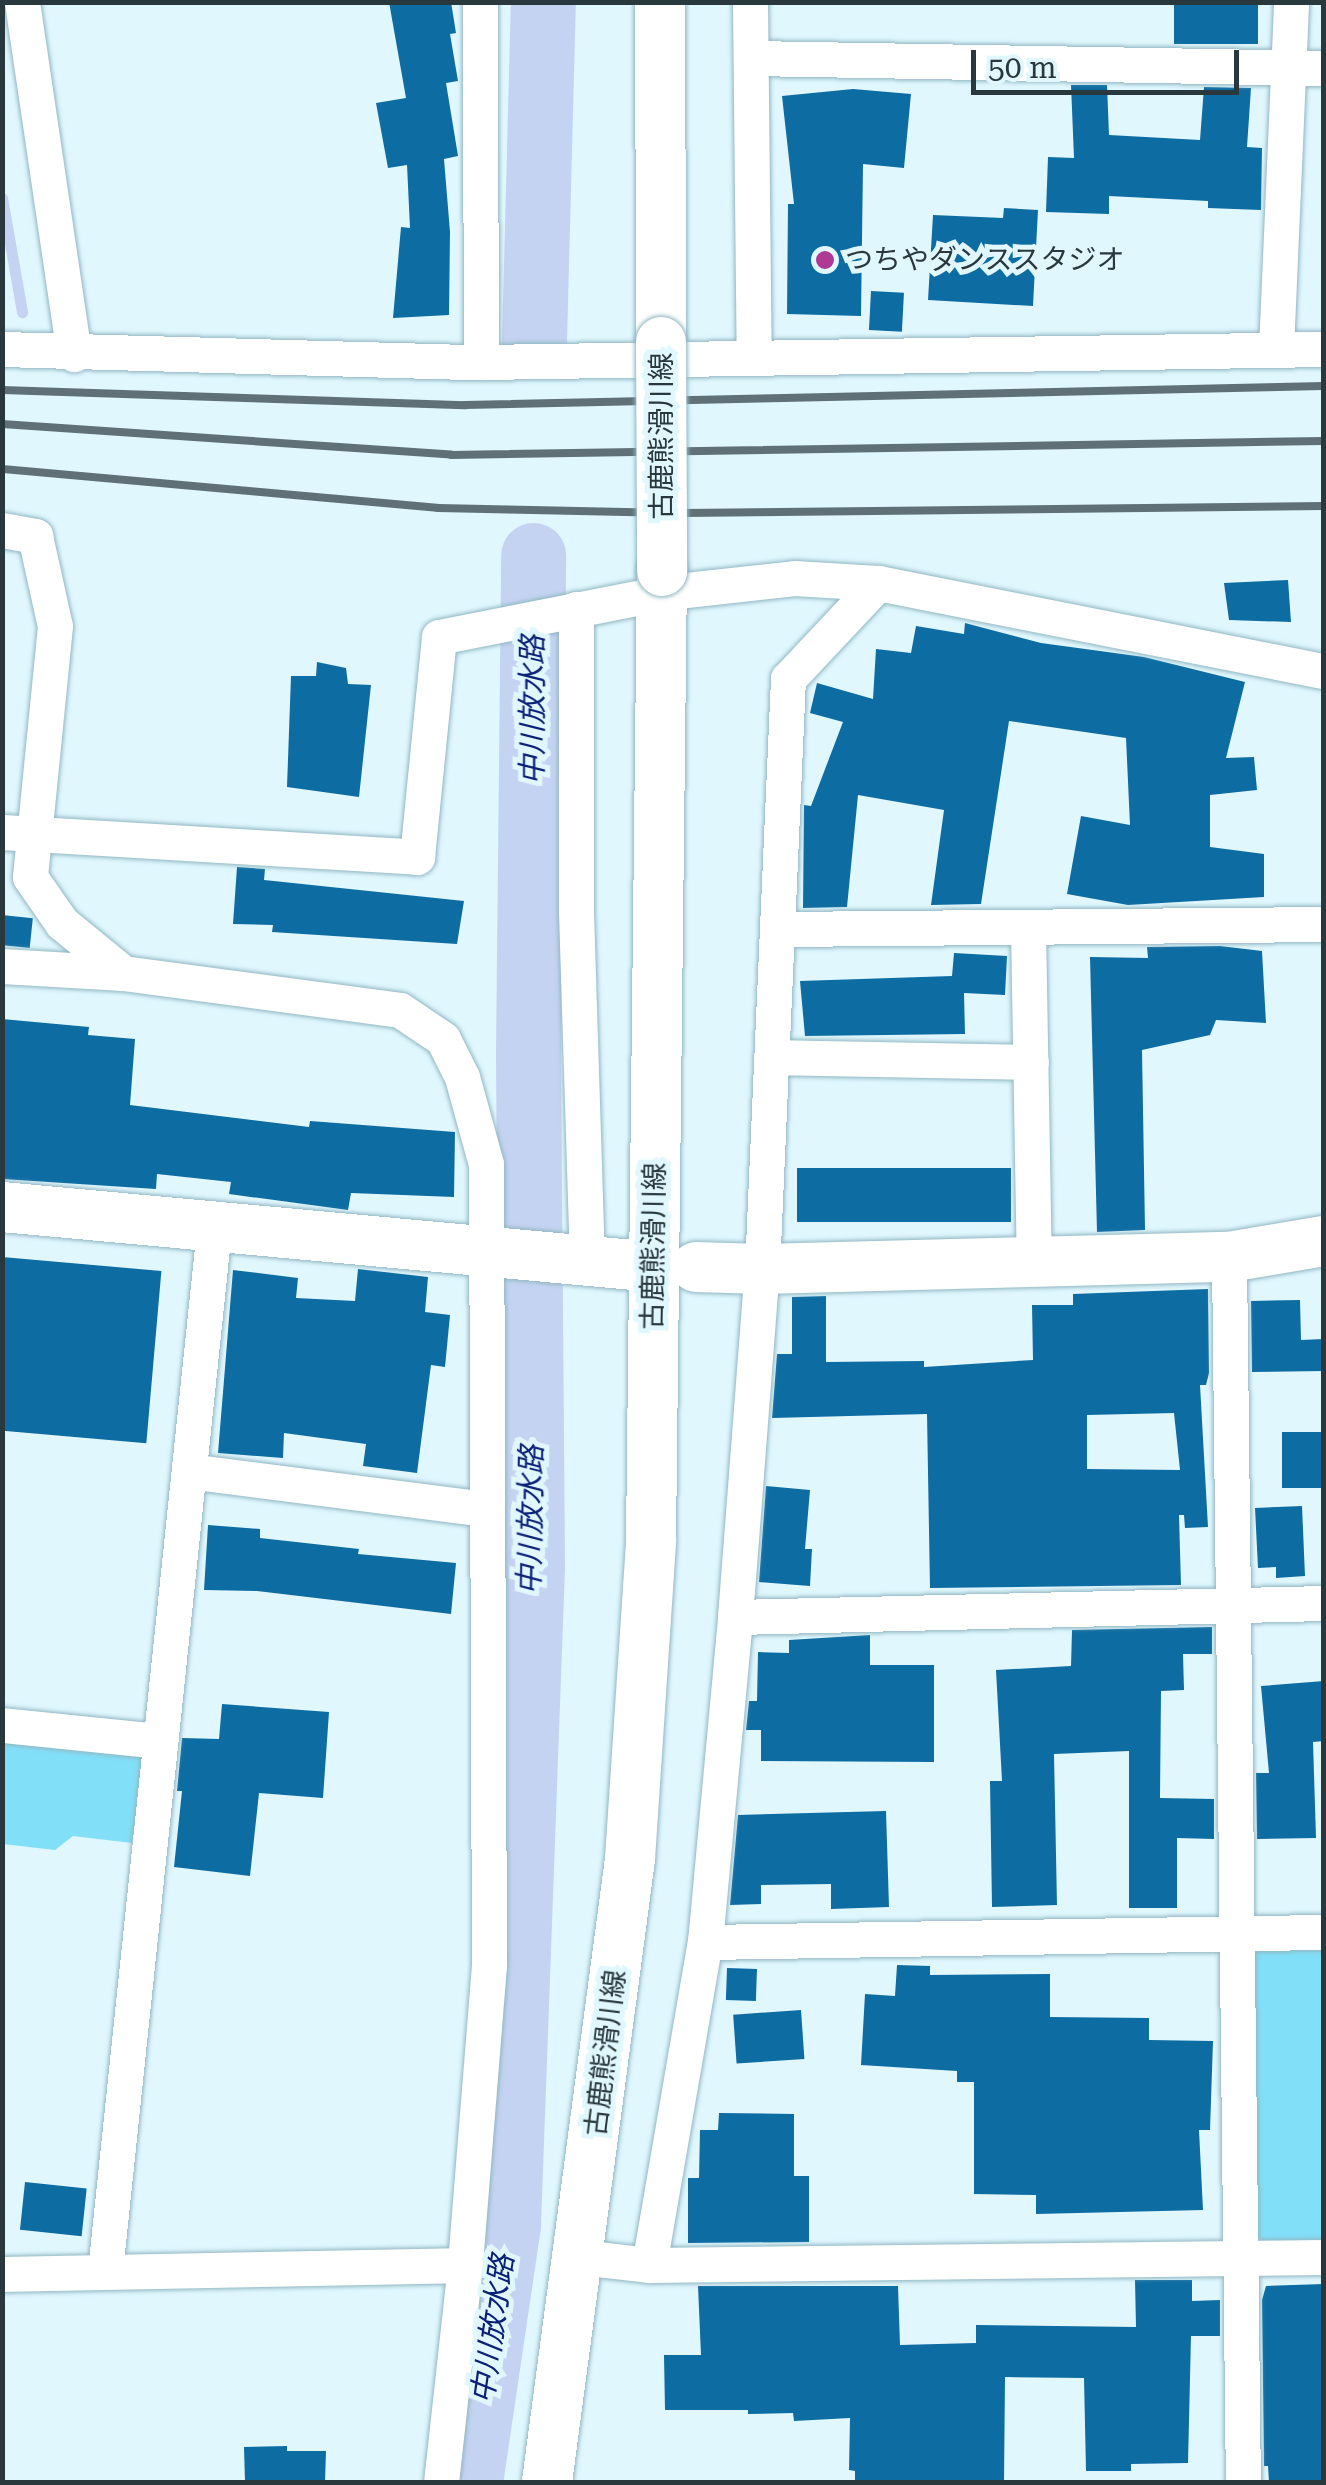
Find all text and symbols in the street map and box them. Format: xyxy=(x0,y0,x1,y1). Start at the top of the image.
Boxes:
scale bar xyxy=(976,30,1244,92)
text: 50 m xyxy=(988,50,1057,85)
place label: つちやダンススタジオ xyxy=(845,243,1125,277)
marker: つちやダンススタジオ xyxy=(814,249,836,271)
street label: 古鹿熊滑川線 xyxy=(645,352,679,520)
water label: 中川放水路 xyxy=(515,635,551,785)
street label: 古鹿熊滑川線 xyxy=(636,1162,672,1330)
water label: 中川放水路 xyxy=(512,1445,550,1595)
street label: 古鹿熊滑川線 xyxy=(579,1968,633,2138)
water label: 中川放水路 xyxy=(465,2252,521,2406)

